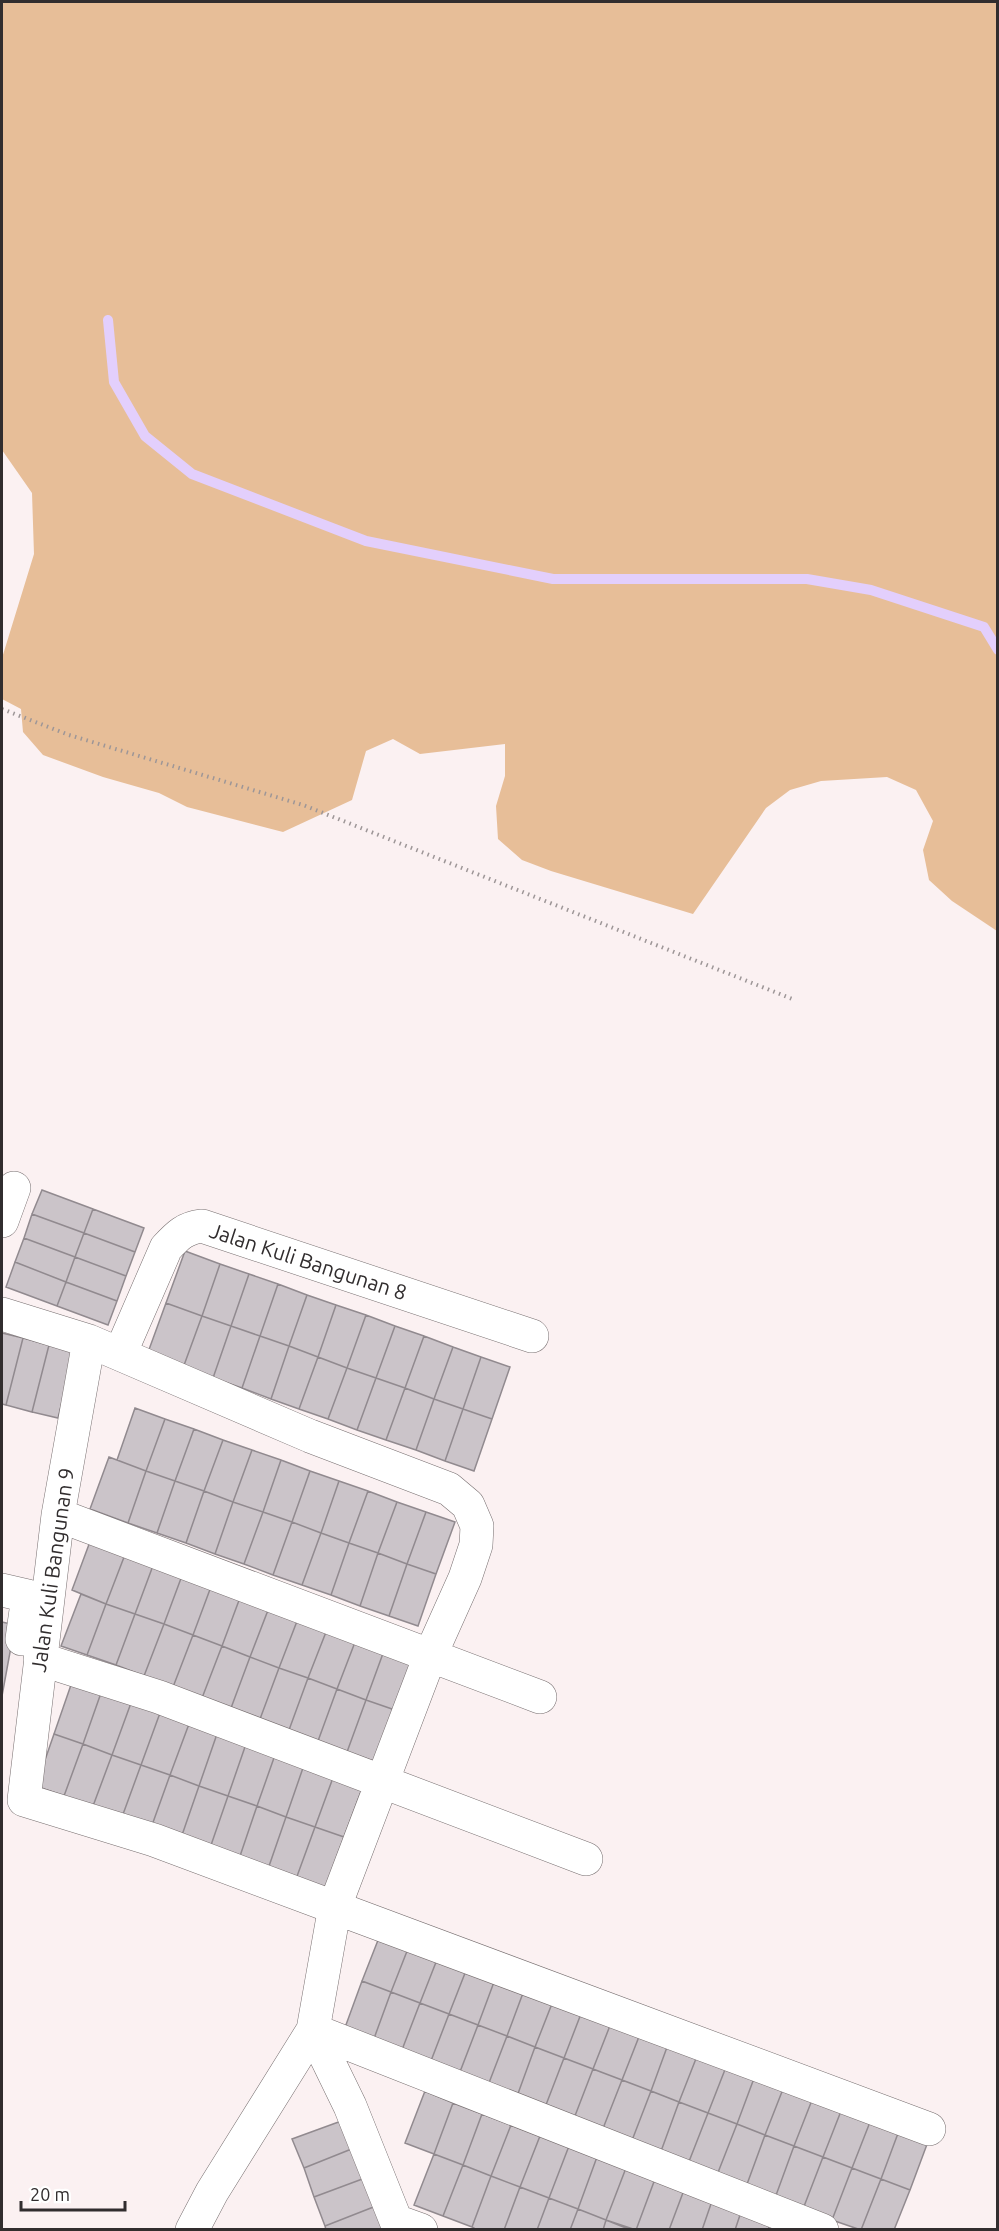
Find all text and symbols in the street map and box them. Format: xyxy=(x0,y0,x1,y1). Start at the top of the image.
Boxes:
street label: Jalan Kuli Bangunan 8 xyxy=(207,1218,410,1304)
street label: Jalan Kuli Bangunan 9 xyxy=(26,1466,78,1674)
scale bar xyxy=(21,2174,124,2212)
text: 20 m xyxy=(30,2184,70,2204)

